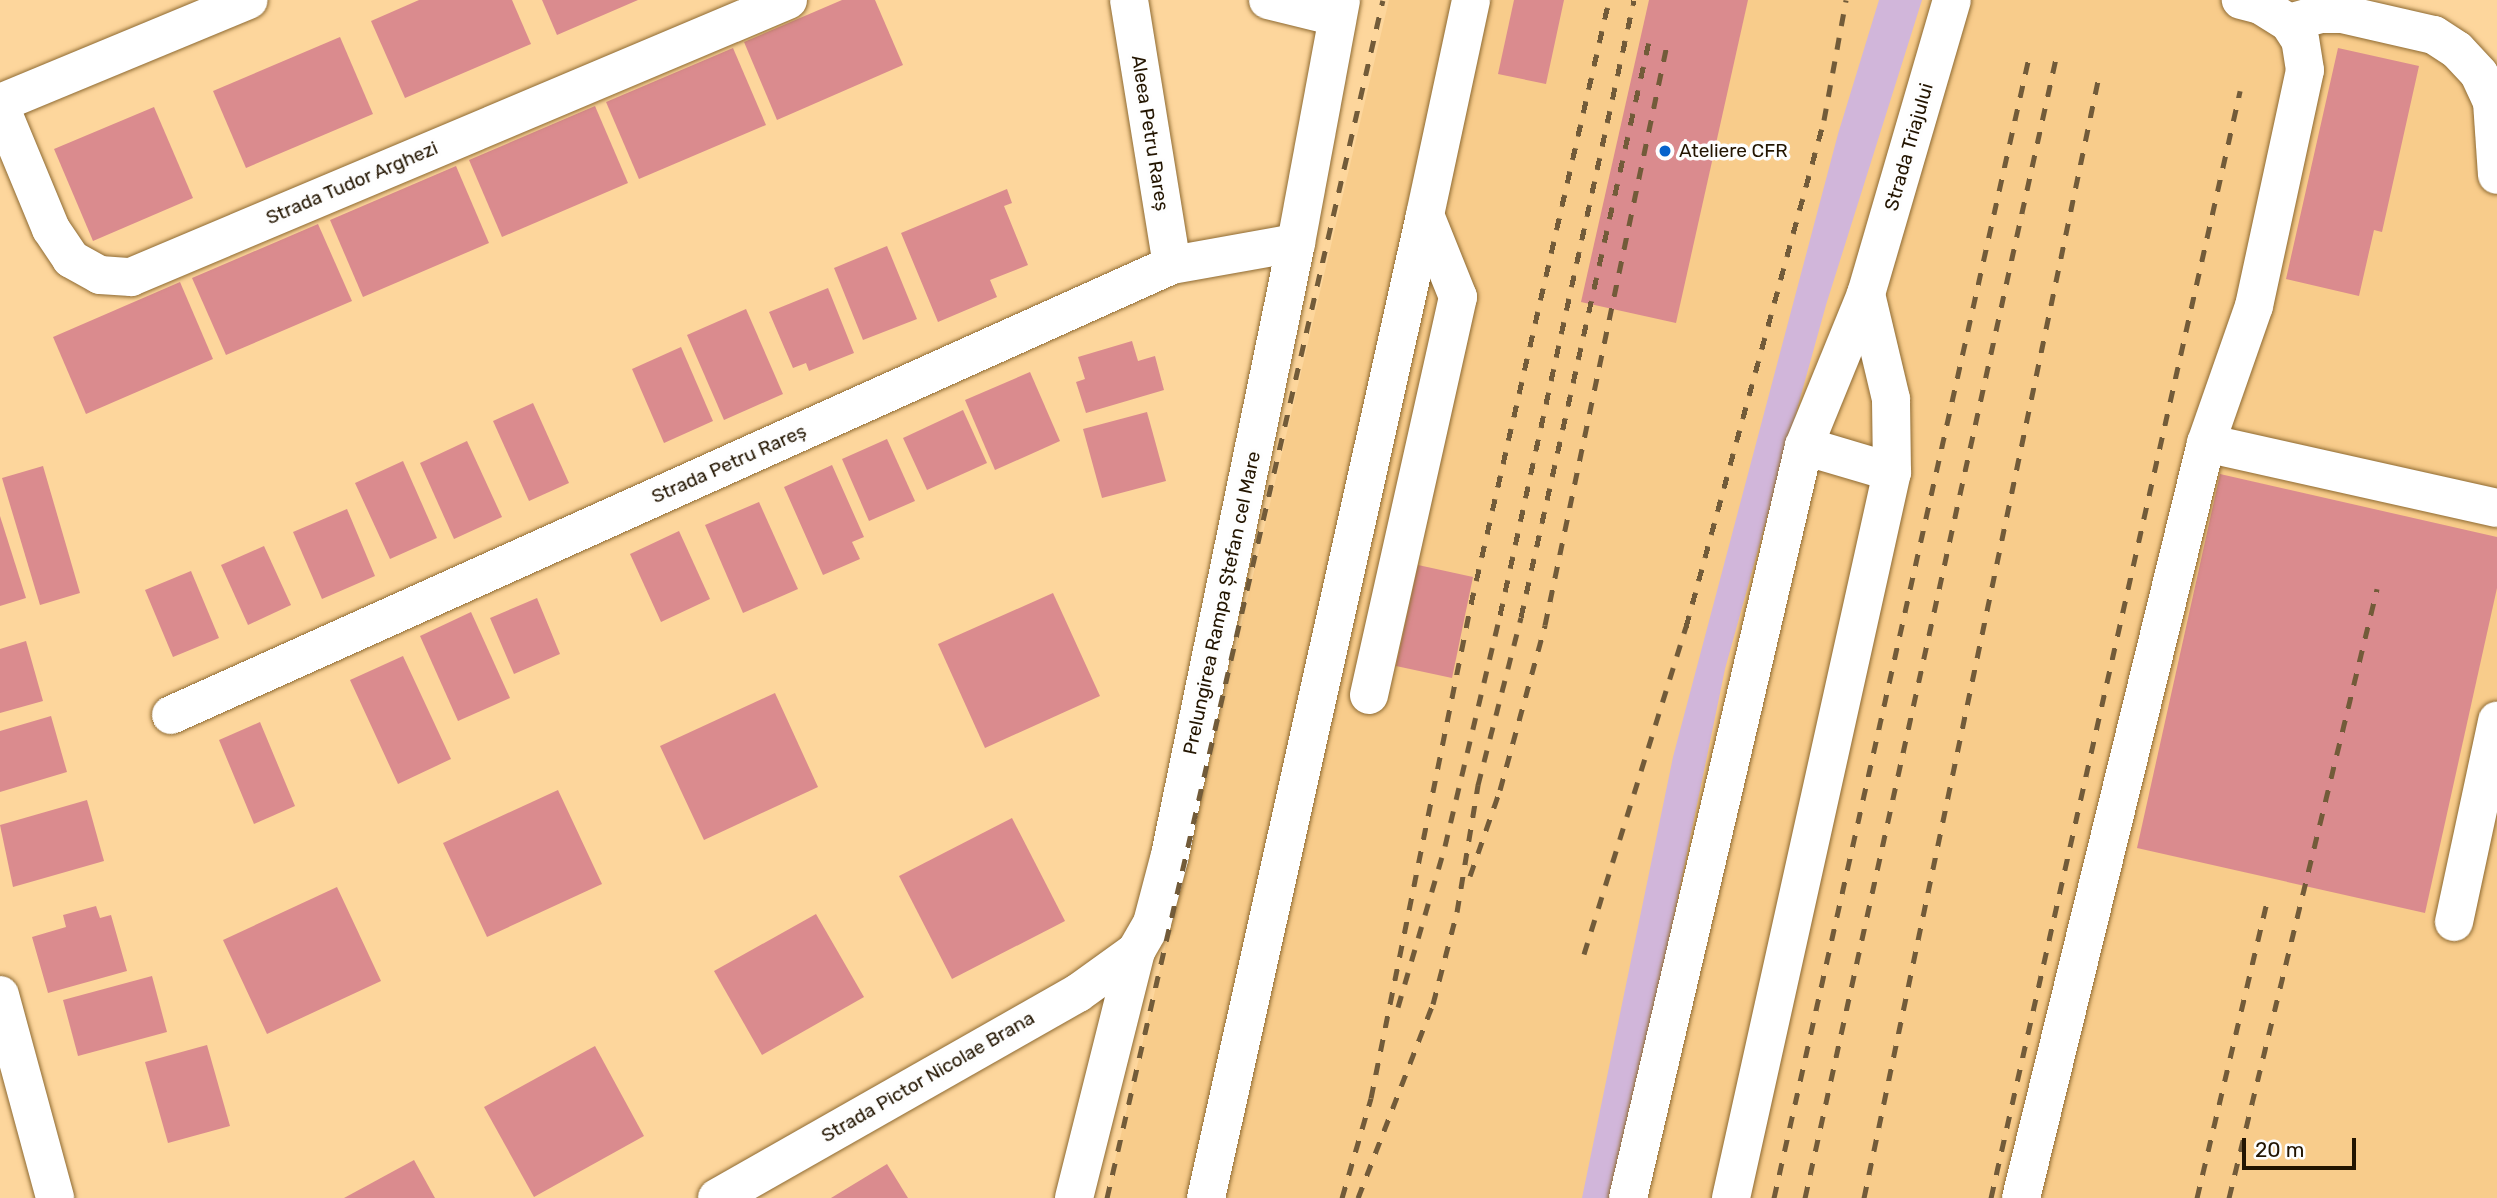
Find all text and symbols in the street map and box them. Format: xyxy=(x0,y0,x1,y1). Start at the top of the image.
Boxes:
street label: Aleea Petru Rareș xyxy=(1126,53,1174,213)
street label: Strada Triajului xyxy=(1880,80,1938,214)
street label: Strada Tudor Arghezi xyxy=(262,136,442,230)
place label: Ateliere CFR xyxy=(1679,140,1788,162)
marker: Ateliere CFR xyxy=(1657,143,1673,159)
street label: Strada Petru Rareș xyxy=(648,420,810,508)
street label: Prelungirea Rampa Ștefan cel Mare xyxy=(1179,449,1265,757)
street label: Strada Pictor Nicolae Brana xyxy=(817,1006,1039,1148)
scale bar xyxy=(2245,1124,2359,1168)
text: 20 m xyxy=(2255,1137,2304,1162)

